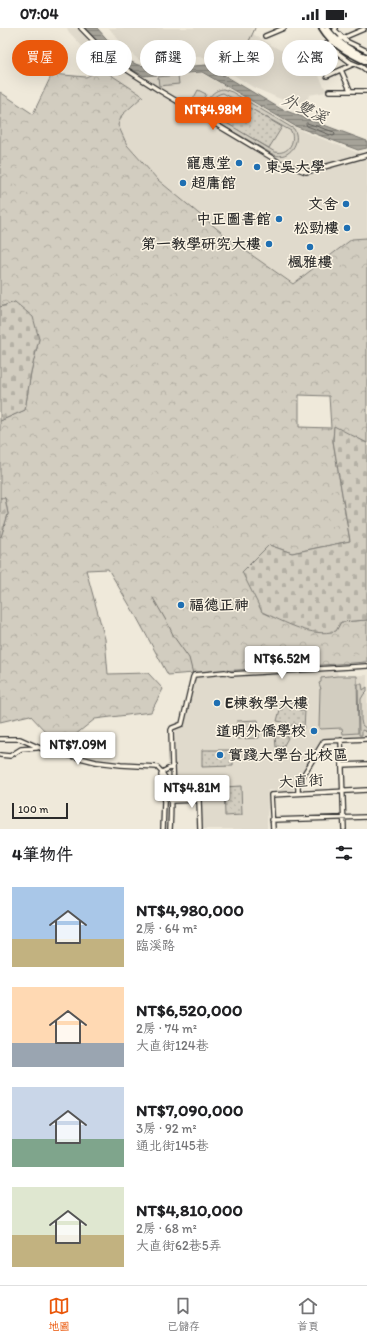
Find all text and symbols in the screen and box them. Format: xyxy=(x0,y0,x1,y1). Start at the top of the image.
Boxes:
text: 07:04 xyxy=(20,5,59,23)
chip: 買屋 xyxy=(12,40,68,76)
chip: 租屋 xyxy=(76,40,132,76)
chip: 篩選 xyxy=(140,40,196,76)
chip: 新上架 xyxy=(204,40,274,76)
chip: 公寓 xyxy=(282,40,338,76)
water label: 外雙溪 xyxy=(279,90,331,128)
pin: NT$4.98M xyxy=(172,97,254,131)
text: NT$4.98M xyxy=(184,102,242,117)
place label: 寵惠堂 xyxy=(186,154,231,172)
marker: 寵惠堂 xyxy=(234,158,244,168)
place label: 東吳大學 xyxy=(265,158,325,176)
marker: 東吳大學 xyxy=(252,162,262,172)
place label: 超庸館 xyxy=(191,174,236,192)
marker: 超庸館 xyxy=(178,178,188,188)
place label: 文舍 xyxy=(308,195,338,213)
marker: 文舍 xyxy=(341,199,351,209)
place label: 中正圖書館 xyxy=(196,210,271,228)
marker: 中正圖書館 xyxy=(274,214,284,224)
place label: 松勁樓 xyxy=(294,219,339,237)
marker: 松勁樓 xyxy=(342,223,352,233)
place label: 第一教學研究大樓 xyxy=(141,235,261,253)
marker: 第一教學研究大樓 xyxy=(264,239,274,249)
marker: 楓雅樓 xyxy=(305,242,315,252)
place label: 楓雅樓 xyxy=(287,253,333,271)
place label: 福德正神 xyxy=(189,596,249,614)
marker: 福德正神 xyxy=(176,600,186,610)
pin: NT$6.52M xyxy=(241,646,323,680)
text: NT$6.52M xyxy=(254,651,310,666)
place label: E棟教學大樓 xyxy=(225,694,308,712)
marker: E棟教學大樓 xyxy=(212,698,222,708)
place label: 道明外僑學校 xyxy=(216,722,306,740)
marker: 道明外僑學校 xyxy=(309,726,319,736)
pin: NT$7.09M xyxy=(37,732,119,766)
text: NT$7.09M xyxy=(49,737,107,752)
place label: 實踐大學台北校區 xyxy=(228,746,348,764)
marker: 實踐大學台北校區 xyxy=(215,750,225,760)
street label: 大直街 xyxy=(278,771,324,791)
pin: NT$4.81M xyxy=(151,775,233,809)
text: NT$4.81M xyxy=(164,780,220,795)
scale bar xyxy=(12,801,68,820)
text: 100 m xyxy=(18,803,48,816)
icon: filters xyxy=(333,842,355,864)
text: 4筆物件 xyxy=(12,844,73,864)
text: NT$4,980,000 xyxy=(136,900,244,920)
icon: home xyxy=(44,903,92,951)
text: 2房 · 64 m² xyxy=(136,921,197,936)
text: 臨溪路 xyxy=(136,938,175,953)
text: NT$6,520,000 xyxy=(136,1000,242,1020)
icon: home xyxy=(44,1003,92,1051)
text: 2房 · 74 m² xyxy=(136,1021,197,1036)
text: 大直街124巷 xyxy=(136,1038,209,1053)
text: NT$7,090,000 xyxy=(136,1100,243,1120)
icon: home xyxy=(44,1103,92,1151)
text: 3房 · 92 m² xyxy=(136,1121,197,1136)
text: 通北街145巷 xyxy=(136,1138,209,1153)
text: NT$4,810,000 xyxy=(136,1200,243,1220)
icon: home xyxy=(44,1203,92,1251)
text: 2房 · 68 m² xyxy=(136,1221,197,1236)
text: 大直街62巷5弄 xyxy=(136,1238,222,1253)
tab: 地圖 xyxy=(48,1295,70,1333)
tab: 已儲存 xyxy=(167,1295,200,1333)
tab: 首頁 xyxy=(297,1295,319,1333)

